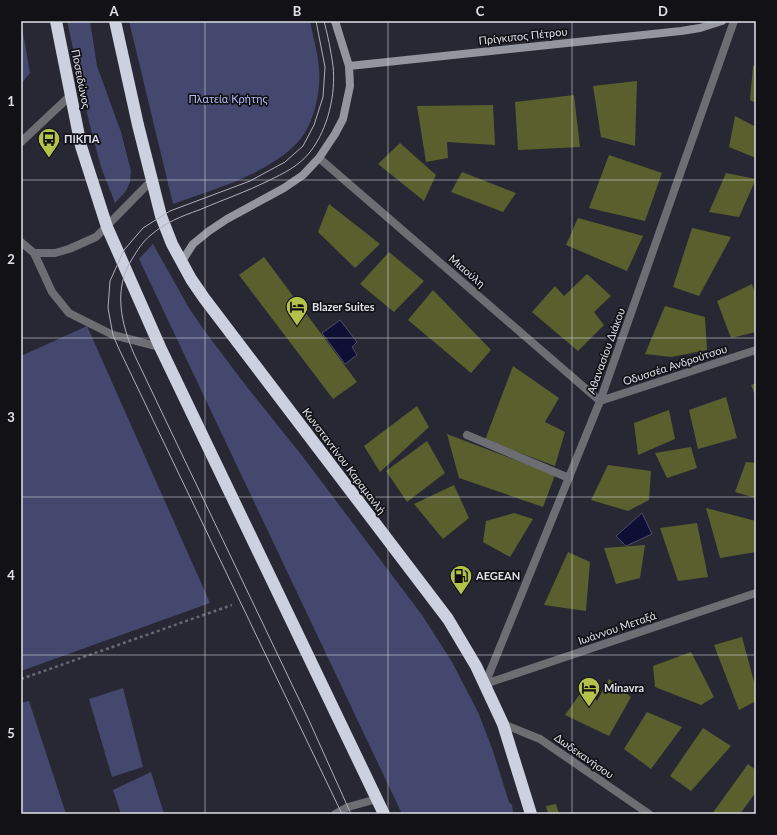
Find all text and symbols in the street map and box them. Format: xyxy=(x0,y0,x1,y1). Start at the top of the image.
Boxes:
text: A xyxy=(108,3,119,19)
text: B xyxy=(293,3,302,19)
text: C xyxy=(476,3,485,19)
text: D xyxy=(658,3,668,19)
street label: Πρίγκιπος Πέτρου xyxy=(478,24,568,47)
street label: Ποσειδώνος xyxy=(69,48,94,110)
park label: Πλατεία Κρήτης xyxy=(188,92,268,105)
text: 1 xyxy=(7,93,15,109)
bus stop icon: ΠΙΚΠΑ xyxy=(36,126,62,159)
place label: ΠΙΚΠΑ xyxy=(64,132,100,145)
text: 2 xyxy=(7,251,15,267)
street label: Μιαούλη xyxy=(447,251,488,290)
hotel icon: Blazer Suites xyxy=(284,294,310,327)
place label: Blazer Suites xyxy=(312,300,375,313)
street label: Αθανασίου Διάκου xyxy=(584,306,627,396)
street label: Οδυσσέα Ανδρούτσου xyxy=(621,342,729,388)
street label: Κωνσταντίνου Καραμανλή xyxy=(300,405,389,516)
text: 3 xyxy=(7,409,15,425)
fuel station icon: AEGEAN xyxy=(448,563,474,596)
text: 4 xyxy=(7,567,15,583)
place label: AEGEAN xyxy=(475,569,520,582)
street label: Ιωάννου Μεταξά xyxy=(576,608,658,647)
hotel icon: Minavra xyxy=(576,675,602,708)
place label: Minavra xyxy=(604,681,644,694)
text: 5 xyxy=(7,725,15,741)
street label: Δωδεκανήσου xyxy=(552,730,617,781)

